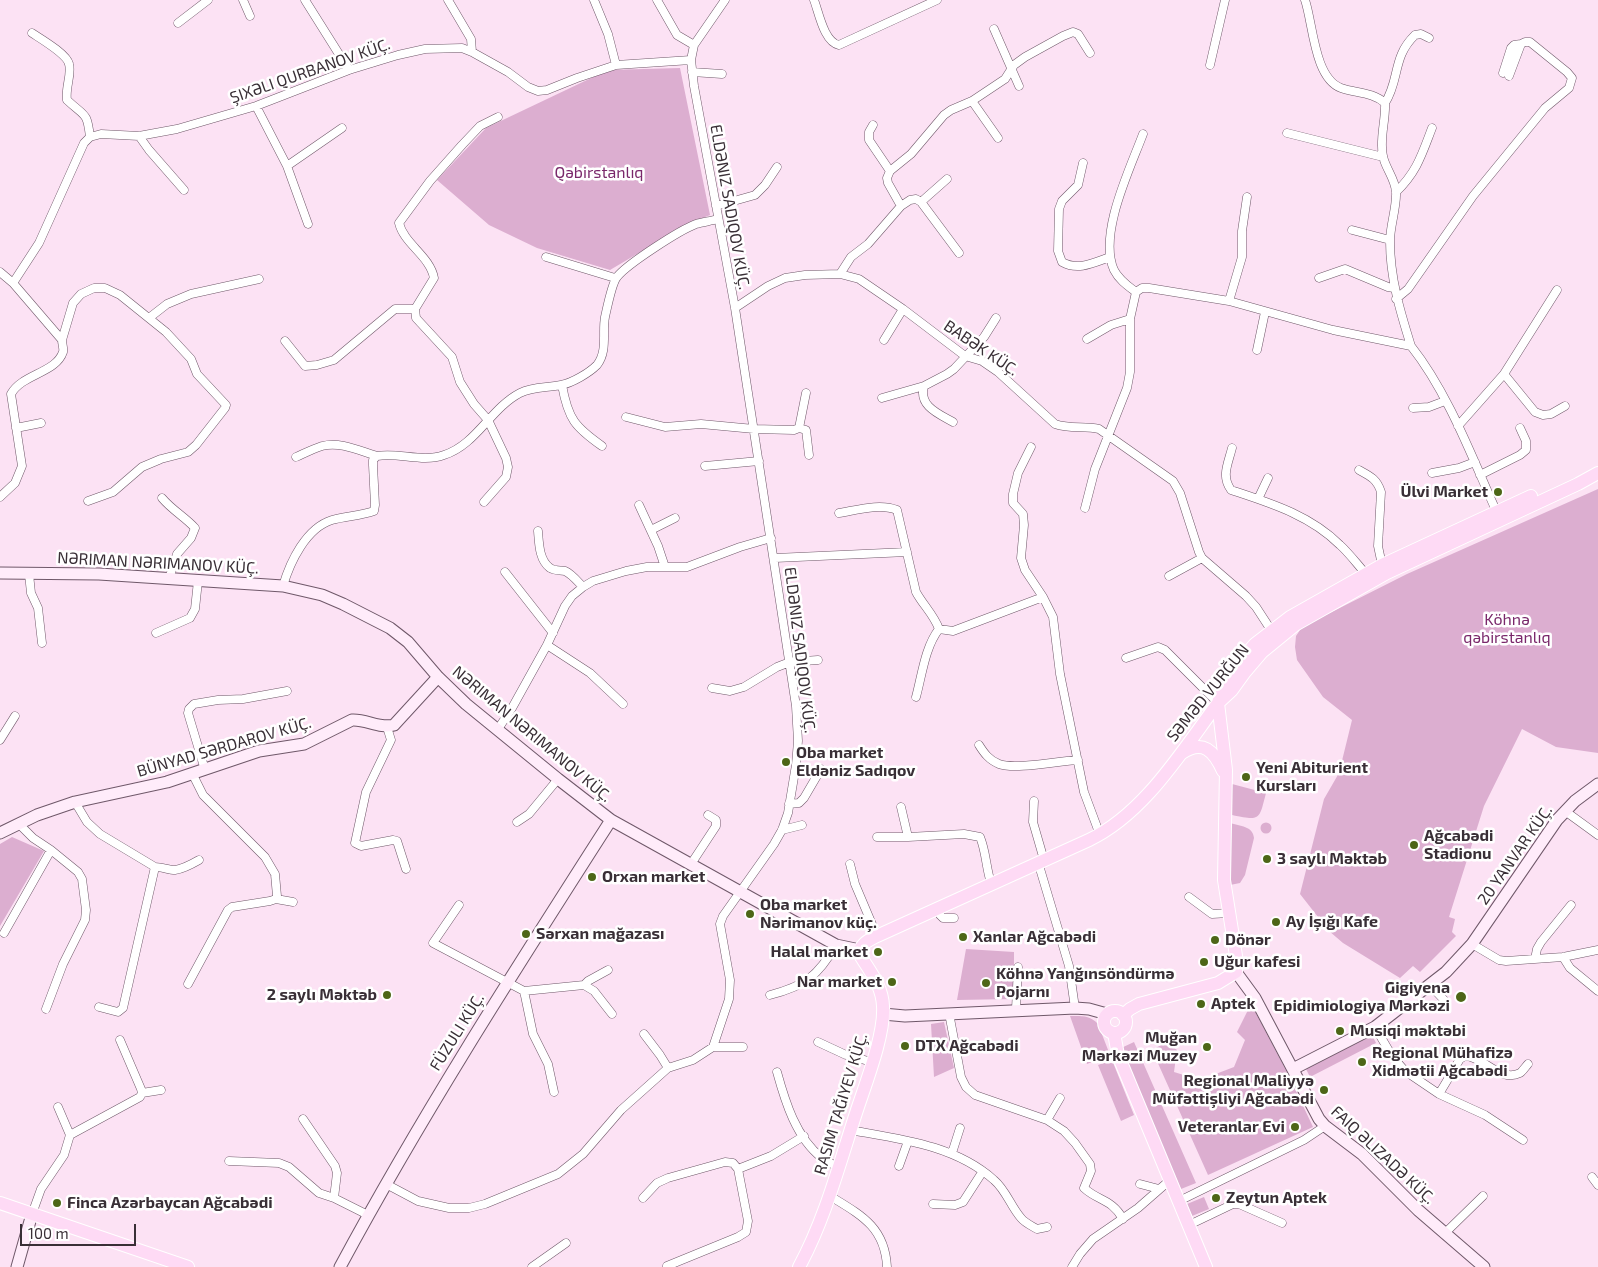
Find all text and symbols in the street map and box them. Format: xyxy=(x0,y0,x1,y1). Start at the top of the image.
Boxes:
street label: ŞIXƏLI QURBANOV KÜÇ. xyxy=(227,35,393,107)
street label: ELDƏNIZ SADIQOV KÜÇ. xyxy=(706,123,754,291)
park label: Qəbirstanlıq xyxy=(555,163,643,183)
street label: BABƏK KÜÇ. xyxy=(940,316,1022,380)
place label: Ülvi Market xyxy=(1400,482,1488,502)
marker: Ülvi Market xyxy=(1492,486,1504,498)
street label: NƏRIMAN NƏRIMANOV KÜÇ. xyxy=(57,548,259,578)
street label: ELDƏNIZ SADIQOV KÜÇ. xyxy=(780,566,820,734)
park label: Köhnə qəbirstanlıq xyxy=(1463,610,1551,648)
street label: SƏMƏD VURĞUN xyxy=(1163,640,1253,746)
street label: NƏRIMAN NƏRIMANOV KÜÇ. xyxy=(449,662,615,806)
street label: BÜNYAD SƏRDAROV KÜÇ. xyxy=(135,713,313,781)
place label: Oba market Eldəniz Sadıqov xyxy=(796,743,915,781)
marker: Oba market Eldəniz Sadıqov xyxy=(780,756,792,768)
place label: Yeni Abiturient Kursları xyxy=(1256,758,1368,796)
marker: Yeni Abiturient Kursları xyxy=(1240,771,1252,783)
street label: 20 YANVAR KÜÇ. xyxy=(1474,801,1556,909)
place label: Ağcabədi Stadionu xyxy=(1424,826,1493,864)
marker: Ağcabədi Stadionu xyxy=(1408,839,1420,851)
place label: 3 saylı Məktəb xyxy=(1277,849,1387,869)
marker: 3 saylı Məktəb xyxy=(1261,853,1273,865)
place label: Orxan market xyxy=(602,867,705,887)
marker: Orxan market xyxy=(586,871,598,883)
place label: Oba market Nərimanov küç. xyxy=(760,895,877,933)
marker: Oba market Nərimanov küç. xyxy=(744,908,756,920)
place label: Ay İşığı Kafe xyxy=(1286,912,1378,932)
marker: Ay İşığı Kafe xyxy=(1270,916,1282,928)
place label: Sərxan mağazası xyxy=(536,924,664,944)
place label: Xanlar Ağcabədi xyxy=(973,927,1096,947)
marker: Sərxan mağazası xyxy=(520,928,532,940)
place label: Dönər xyxy=(1225,930,1271,950)
marker: Xanlar Ağcabədi xyxy=(957,931,969,943)
marker: Dönər xyxy=(1209,934,1221,946)
place label: Halal market xyxy=(770,942,868,962)
marker: Halal market xyxy=(872,946,884,958)
place label: Uğur kafesi xyxy=(1214,952,1300,972)
marker: Uğur kafesi xyxy=(1198,956,1210,968)
place label: Köhnə Yanğınsöndürmə Pojarnı xyxy=(996,964,1174,1002)
place label: Nar market xyxy=(797,972,882,992)
marker: Nar market xyxy=(886,976,898,988)
marker: Köhnə Yanğınsöndürmə Pojarnı xyxy=(980,977,992,989)
place label: Gigiyena Epidimiologiya Mərkəzi xyxy=(1274,978,1450,1016)
place label: 2 saylı Məktəb xyxy=(267,985,377,1005)
marker: 2 saylı Məktəb xyxy=(381,989,393,1001)
street label: FÜZULI KÜÇ. xyxy=(426,990,488,1074)
marker: Gigiyena Epidimiologiya Mərkəzi xyxy=(1454,990,1468,1004)
place label: Aptek xyxy=(1211,994,1256,1014)
marker: Aptek xyxy=(1195,998,1207,1010)
place label: Musiqi məktəbi xyxy=(1350,1021,1466,1041)
marker: Musiqi məktəbi xyxy=(1334,1025,1346,1037)
place label: Muğan Mərkəzi Muzey xyxy=(1082,1028,1197,1066)
street label: RASIM TAĞIYEV KÜÇ. xyxy=(810,1031,872,1177)
place label: DTX Ağcabədi xyxy=(915,1036,1019,1056)
marker: DTX Ağcabədi xyxy=(899,1040,911,1052)
marker: Muğan Mərkəzi Muzey xyxy=(1201,1041,1213,1053)
place label: Regional Mühafizə Xidmətii Ağcabədi xyxy=(1372,1043,1513,1081)
marker: Regional Mühafizə Xidmətii Ağcabədi xyxy=(1356,1056,1368,1068)
place label: Regional Maliyyə Müfəttişliyi Ağcabədi xyxy=(1152,1071,1314,1109)
marker: Regional Maliyyə Müfəttişliyi Ağcabədi xyxy=(1318,1084,1330,1096)
street label: FAIQ ƏLIZADƏ KÜÇ. xyxy=(1327,1102,1439,1208)
place label: Veteranlar Evi xyxy=(1178,1117,1285,1137)
marker: Veteranlar Evi xyxy=(1289,1121,1301,1133)
place label: Zeytun Aptek xyxy=(1226,1188,1327,1208)
marker: Zeytun Aptek xyxy=(1210,1192,1222,1204)
place label: Finca Azərbaycan Ağcabədi xyxy=(67,1193,273,1213)
marker: Finca Azərbaycan Ağcabədi xyxy=(51,1197,63,1209)
scale bar xyxy=(22,1214,139,1246)
text: 100 m xyxy=(28,1224,69,1242)

